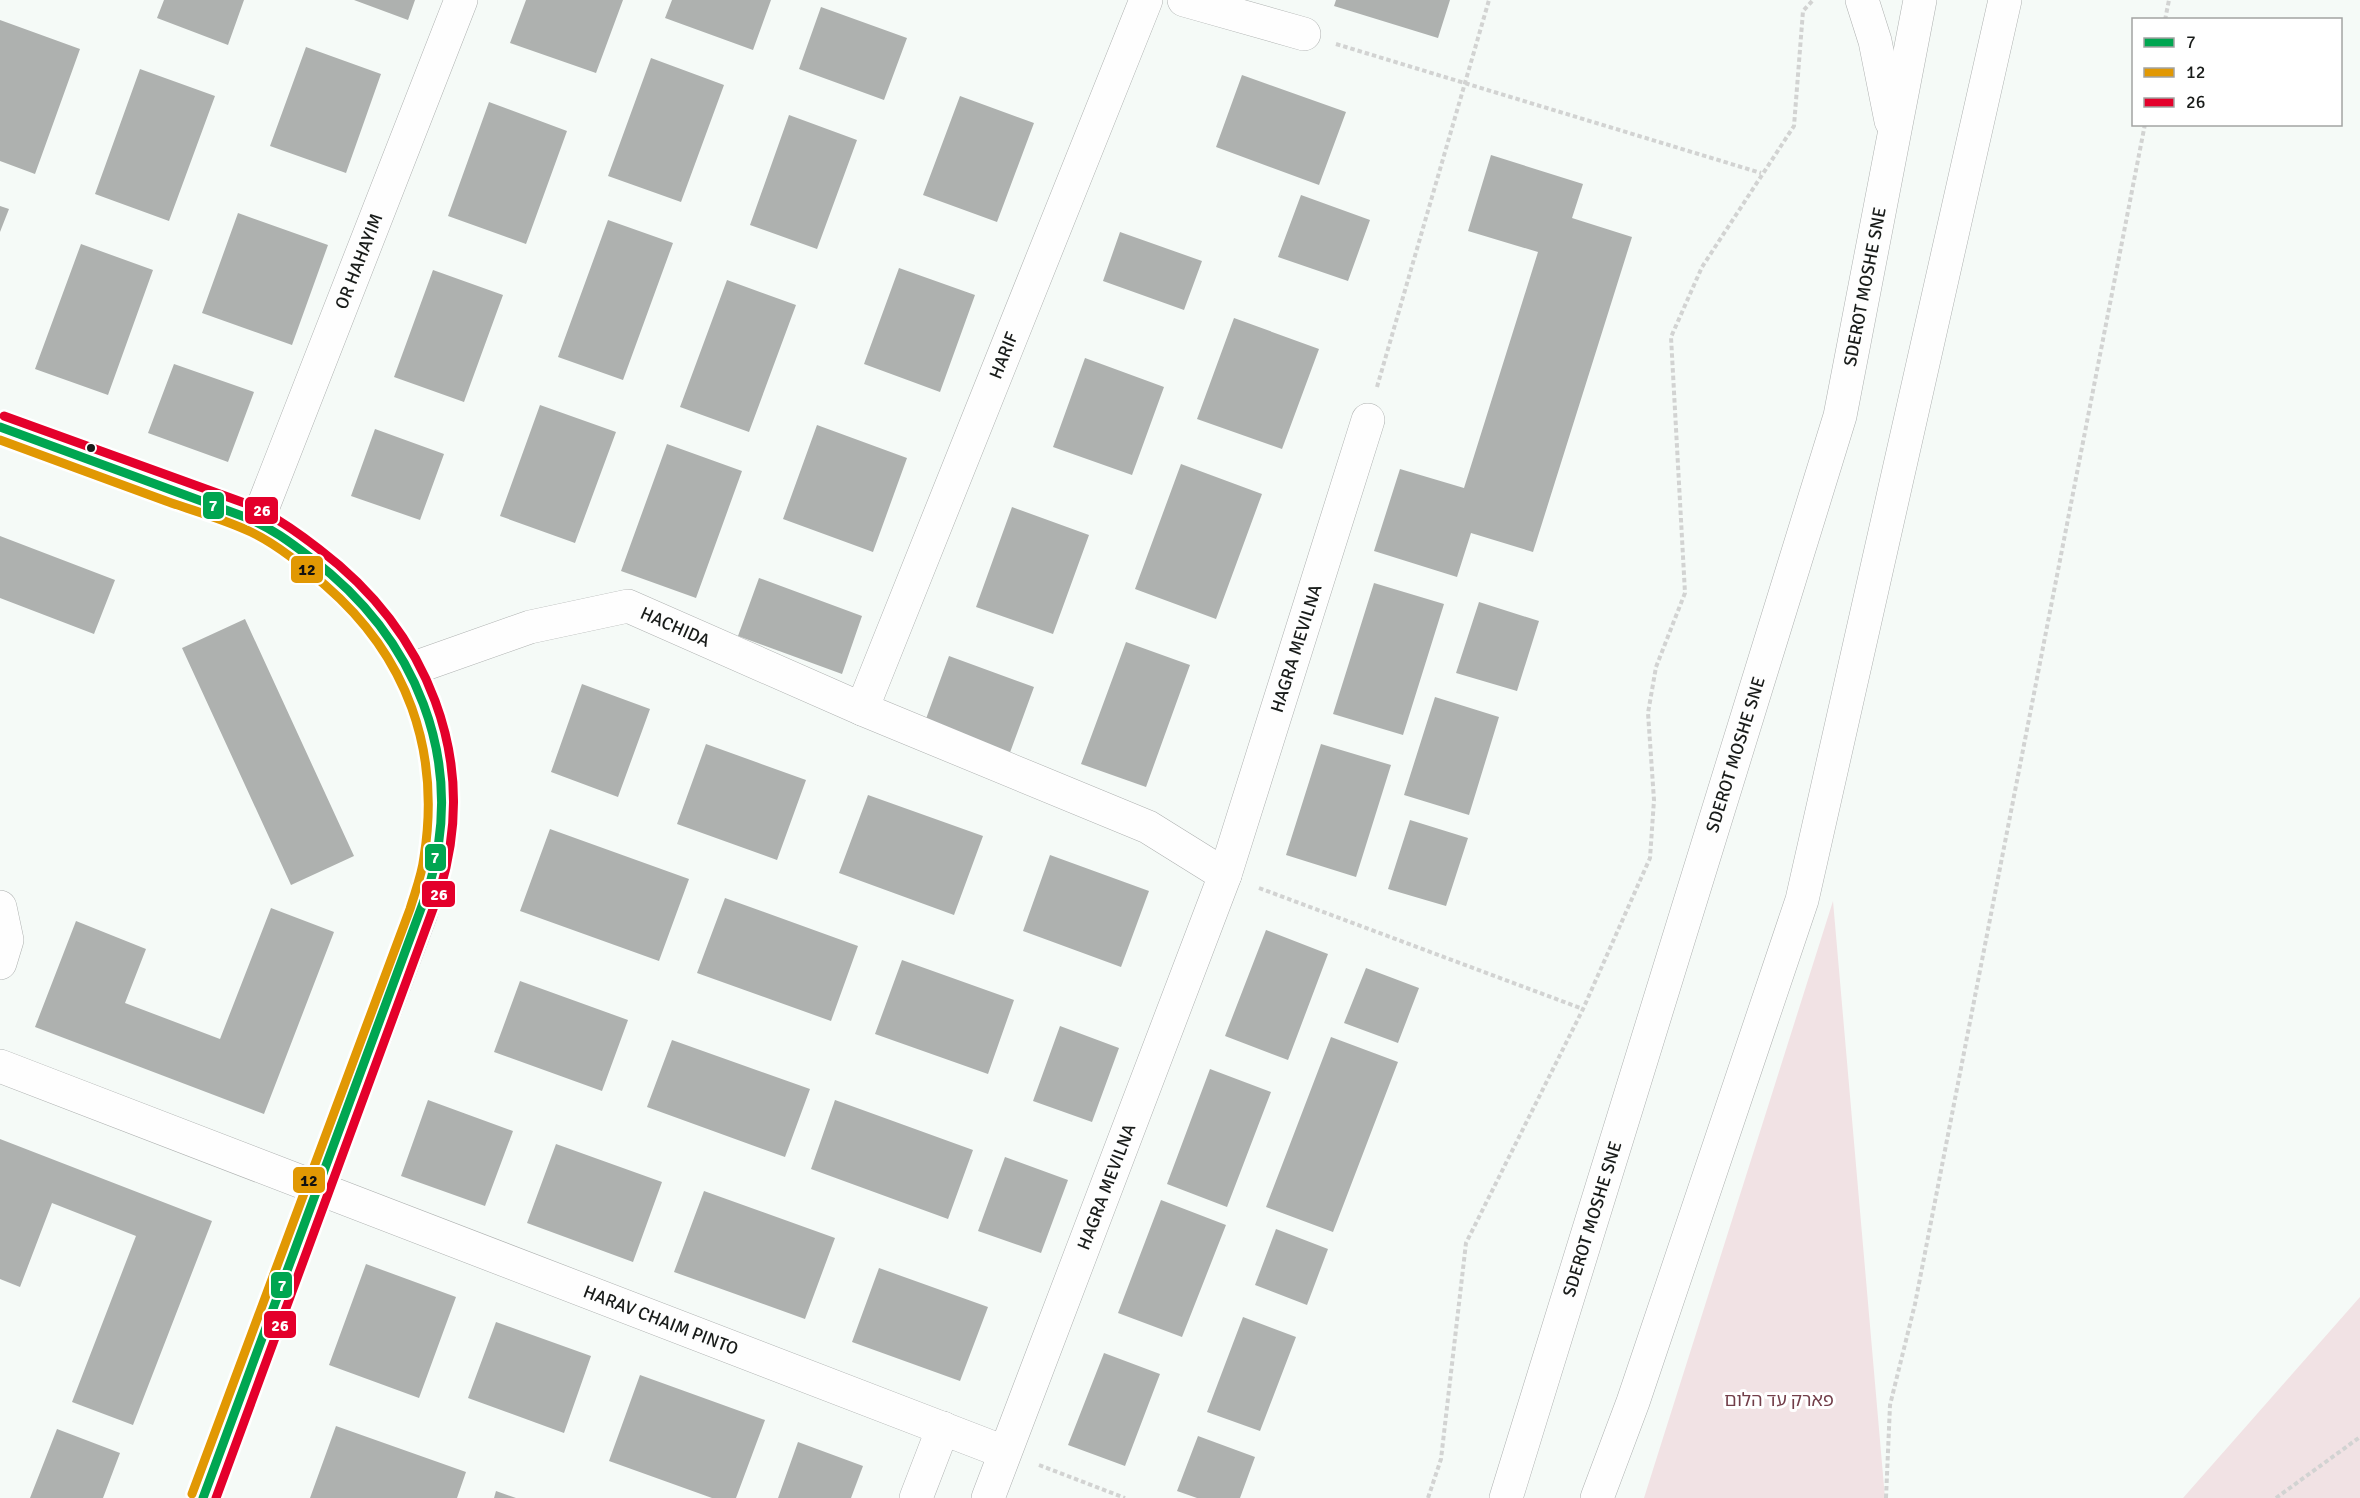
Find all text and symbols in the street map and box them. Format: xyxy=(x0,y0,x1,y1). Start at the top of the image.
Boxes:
legend xyxy=(2132,18,2342,126)
text: 7 xyxy=(2186,31,2196,53)
text: 12 xyxy=(2186,61,2205,83)
text: 26 xyxy=(2186,91,2205,113)
street label: SDEROT MOSHE SNE xyxy=(1839,205,1891,368)
street label: OR HAHAYIM xyxy=(330,210,388,312)
street label: HARIF xyxy=(984,329,1023,382)
unlabelled marker xyxy=(85,442,97,454)
line badge: 7 xyxy=(202,491,225,520)
text: 7 xyxy=(209,496,218,516)
line badge: 26 xyxy=(244,496,279,525)
text: 26 xyxy=(253,501,271,521)
line badge: 12 xyxy=(290,555,324,584)
text: 12 xyxy=(298,560,316,580)
street label: HAGRA MEVILNA xyxy=(1266,582,1327,715)
street label: HACHIDA xyxy=(637,602,713,652)
street label: SDEROT MOSHE SNE xyxy=(1701,674,1770,835)
line badge: 7 xyxy=(424,843,447,872)
text: 7 xyxy=(431,848,440,868)
line badge: 26 xyxy=(421,880,456,908)
text: 26 xyxy=(430,885,448,905)
street label: HAGRA MEVILNA xyxy=(1072,1121,1140,1253)
street label: SDEROT MOSHE SNE xyxy=(1558,1138,1626,1300)
line badge: 12 xyxy=(292,1166,326,1194)
text: 12 xyxy=(300,1171,318,1191)
line badge: 7 xyxy=(270,1271,293,1299)
text: 7 xyxy=(278,1276,287,1296)
street label: HARAV CHAIM PINTO xyxy=(580,1280,741,1360)
line badge: 26 xyxy=(263,1310,297,1339)
text: 26 xyxy=(271,1316,289,1336)
park label: פארק עד הלום xyxy=(1724,1389,1834,1411)

